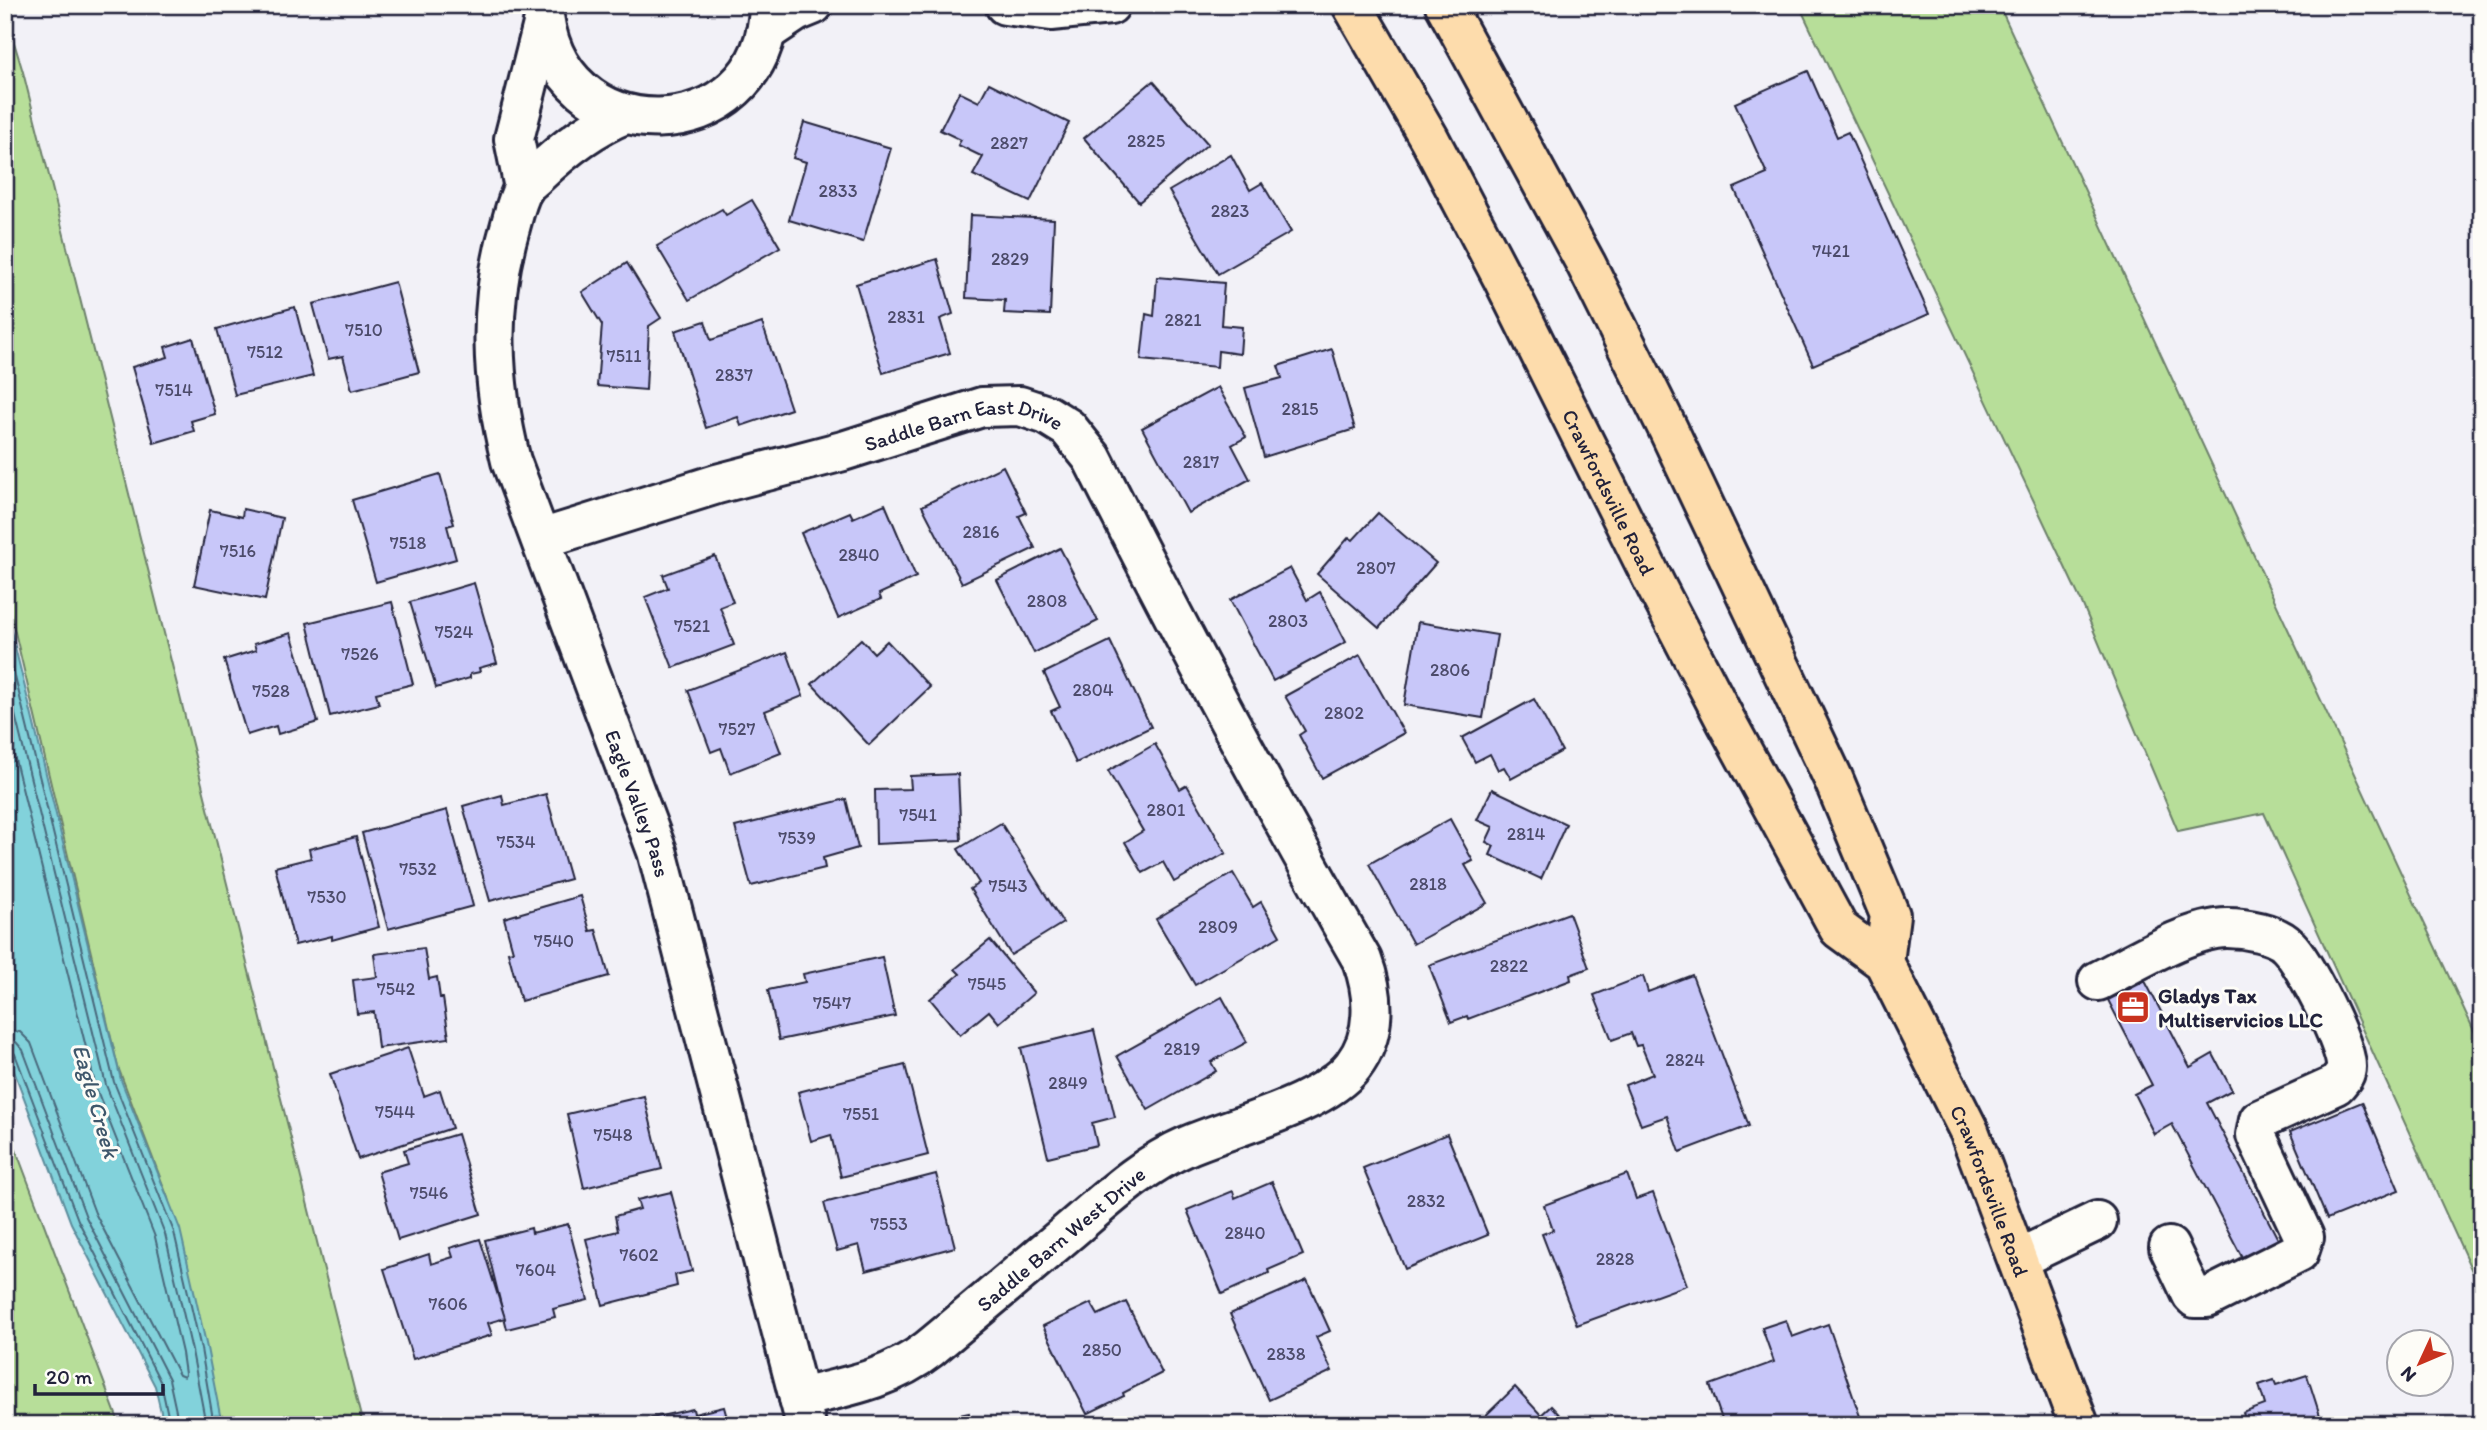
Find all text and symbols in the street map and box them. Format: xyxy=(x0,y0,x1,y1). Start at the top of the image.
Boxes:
house number: 2825 xyxy=(1127,130,1165,152)
house number: 2827 xyxy=(990,132,1028,154)
house number: 2833 xyxy=(819,180,858,202)
house number: 2823 xyxy=(1211,200,1249,222)
house number: 7421 xyxy=(1812,240,1850,262)
house number: 2829 xyxy=(991,248,1029,270)
house number: 2831 xyxy=(887,306,925,328)
house number: 2821 xyxy=(1164,309,1202,331)
house number: 7510 xyxy=(345,319,383,341)
house number: 7512 xyxy=(247,341,284,363)
house number: 7511 xyxy=(606,345,642,367)
house number: 2837 xyxy=(715,364,753,386)
house number: 7514 xyxy=(155,379,193,401)
street label: Saddle Barn East Drive xyxy=(861,394,1068,456)
house number: 2815 xyxy=(1281,398,1319,420)
street label: Crawfordsville Road xyxy=(1557,405,1661,580)
house number: 2817 xyxy=(1183,451,1219,473)
house number: 2816 xyxy=(962,521,1000,543)
house number: 7518 xyxy=(390,532,426,554)
house number: 7516 xyxy=(220,540,256,562)
house number: 2840 xyxy=(838,544,880,566)
house number: 2807 xyxy=(1356,557,1396,579)
house number: 2808 xyxy=(1027,590,1067,612)
house number: 2803 xyxy=(1268,610,1308,632)
house number: 7521 xyxy=(674,615,710,637)
house number: 7524 xyxy=(435,621,474,643)
house number: 7526 xyxy=(341,643,379,665)
house number: 2806 xyxy=(1430,659,1470,681)
house number: 2804 xyxy=(1072,679,1114,701)
house number: 7528 xyxy=(252,680,290,702)
house number: 2802 xyxy=(1324,702,1364,724)
house number: 7527 xyxy=(719,718,755,740)
street label: Eagle Valley Pass xyxy=(600,726,676,880)
house number: 2801 xyxy=(1147,799,1185,821)
house number: 7541 xyxy=(899,804,937,826)
house number: 2814 xyxy=(1507,823,1545,845)
house number: 7539 xyxy=(778,827,816,849)
house number: 7534 xyxy=(496,831,536,853)
house number: 7532 xyxy=(399,858,437,880)
house number: 2818 xyxy=(1409,873,1447,895)
house number: 7543 xyxy=(988,875,1028,897)
house number: 7530 xyxy=(307,886,347,908)
house number: 2809 xyxy=(1198,916,1238,938)
house number: 7540 xyxy=(534,930,574,952)
house number: 2822 xyxy=(1490,955,1529,977)
house number: 7545 xyxy=(968,973,1006,995)
house number: 7542 xyxy=(377,978,416,1000)
place label: Gladys Tax Multiservicios LLC xyxy=(2158,983,2323,1032)
office icon: Gladys Tax Multiservicios LLC xyxy=(2114,988,2152,1026)
house number: 7547 xyxy=(813,992,851,1014)
house number: 2819 xyxy=(1163,1038,1201,1060)
water label: Eagle Creek xyxy=(66,1041,126,1162)
house number: 2824 xyxy=(1665,1049,1705,1071)
house number: 2849 xyxy=(1048,1072,1088,1094)
house number: 7544 xyxy=(375,1101,415,1123)
street label: Crawfordsville Road xyxy=(1945,1101,2035,1280)
house number: 7551 xyxy=(843,1103,879,1125)
house number: 7548 xyxy=(593,1124,633,1146)
street label: Saddle Barn West Drive xyxy=(972,1161,1150,1317)
house number: 7546 xyxy=(410,1182,448,1204)
house number: 2832 xyxy=(1407,1190,1446,1212)
house number: 7553 xyxy=(870,1213,908,1235)
house number: 2840 xyxy=(1224,1222,1266,1244)
house number: 7602 xyxy=(619,1244,659,1266)
house number: 2828 xyxy=(1596,1248,1634,1270)
house number: 7604 xyxy=(516,1259,556,1281)
house number: 7606 xyxy=(428,1293,468,1315)
north arrow xyxy=(2386,1328,2456,1398)
house number: 2850 xyxy=(1082,1339,1122,1361)
house number: 2838 xyxy=(1266,1343,1306,1365)
scale bar xyxy=(35,1353,163,1397)
text: N xyxy=(2395,1362,2421,1387)
text: 20 m xyxy=(46,1364,93,1389)

